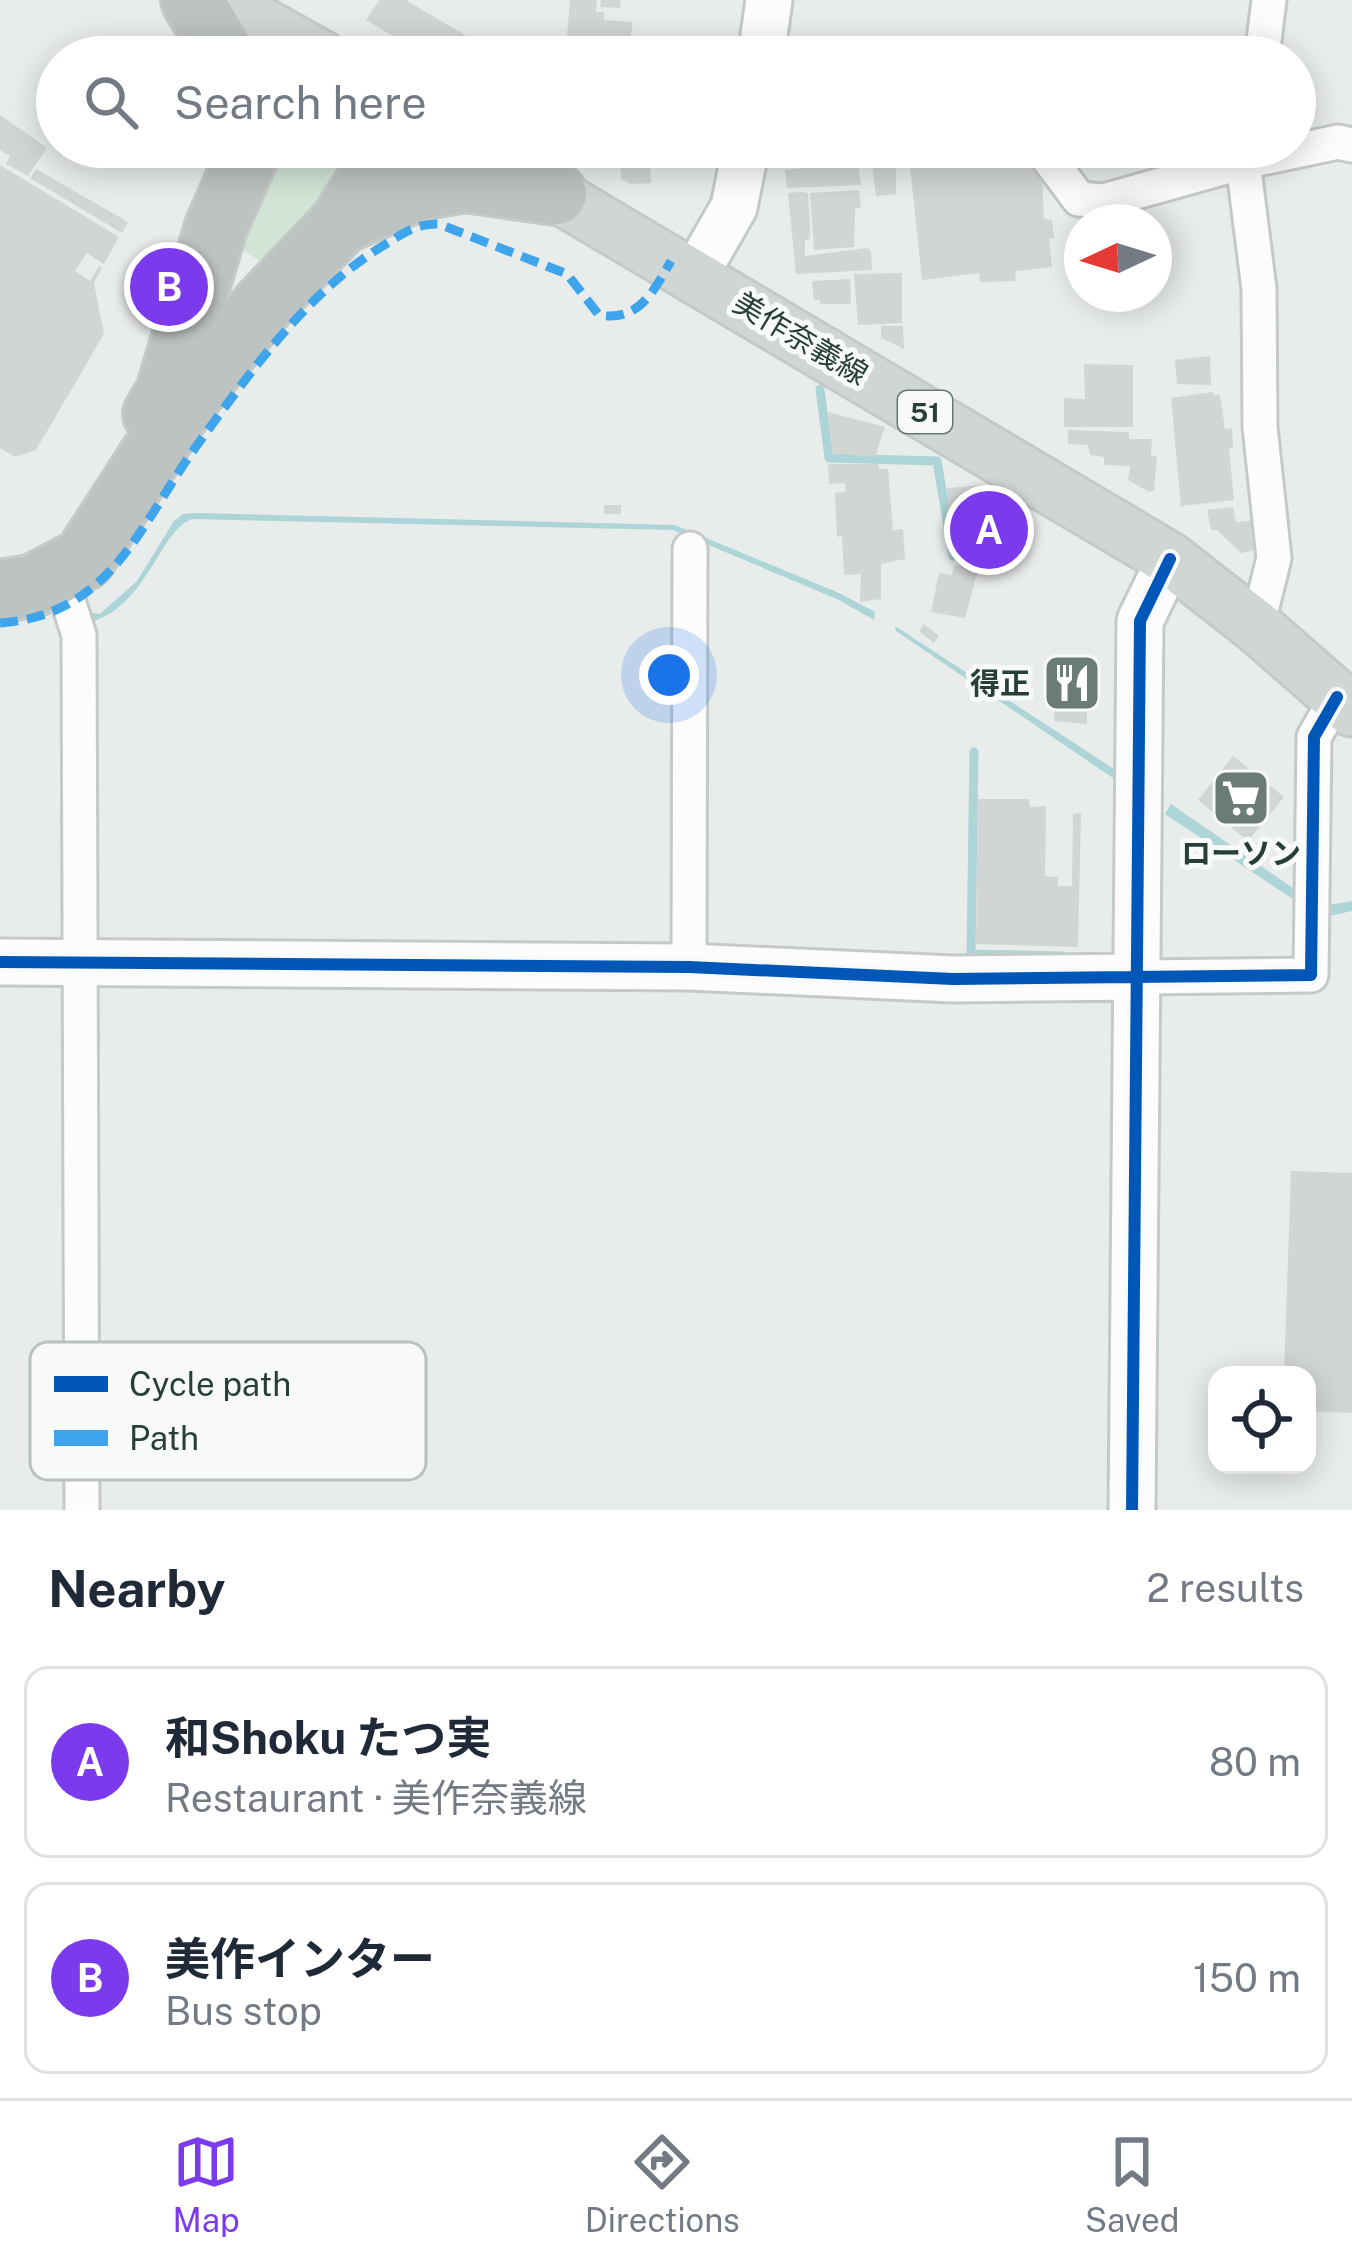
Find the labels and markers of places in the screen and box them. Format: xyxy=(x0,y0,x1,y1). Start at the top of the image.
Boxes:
pin: B xyxy=(130,242,208,332)
pin: A xyxy=(950,485,1028,575)
restaurant icon: 得正 xyxy=(1041,652,1103,714)
place label: 得正 xyxy=(970,665,1030,701)
supermarket icon: ローソン xyxy=(1210,767,1272,829)
place label: ローソン xyxy=(1181,835,1301,871)

